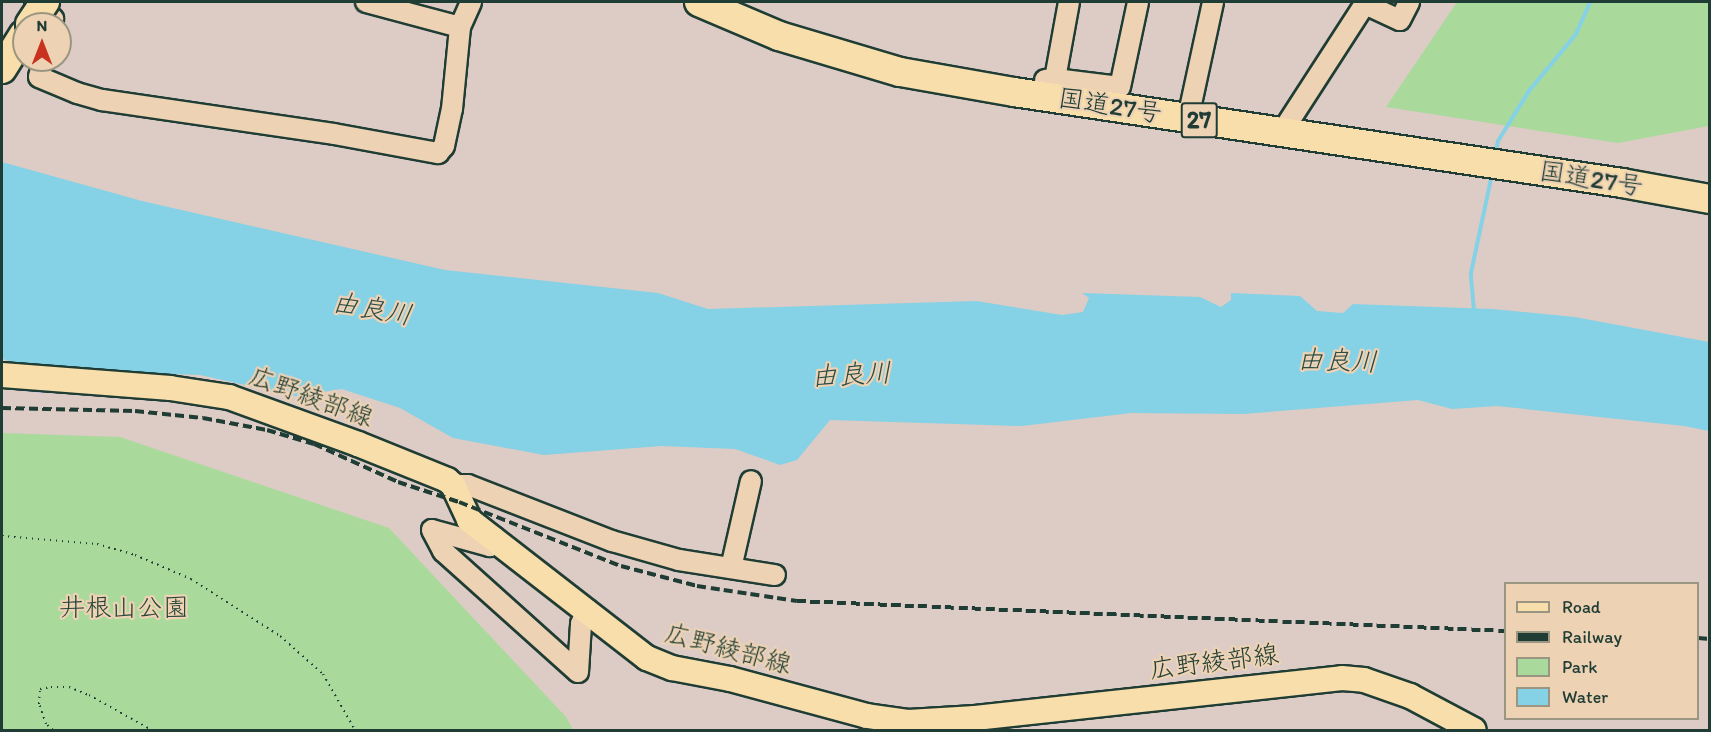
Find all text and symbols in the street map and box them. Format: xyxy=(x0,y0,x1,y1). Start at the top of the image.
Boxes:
north arrow xyxy=(12,12,72,72)
text: N xyxy=(37,16,47,35)
street label: 国道27号 xyxy=(1056,82,1164,130)
road number: 27 xyxy=(1180,99,1218,141)
street label: 国道27号 xyxy=(1537,155,1645,203)
water label: 由良川 xyxy=(329,285,415,331)
water label: 由良川 xyxy=(1296,342,1378,378)
water label: 由良川 xyxy=(810,356,892,392)
street label: 広野綾部線 xyxy=(245,360,377,434)
legend xyxy=(1504,582,1699,720)
park label: 井根山公園 xyxy=(59,592,189,624)
text: Road xyxy=(1562,596,1601,618)
street label: 広野綾部線 xyxy=(661,617,795,681)
text: Railway xyxy=(1562,626,1622,648)
street label: 広野綾部線 xyxy=(1148,639,1280,685)
text: Park xyxy=(1562,656,1597,678)
text: Water xyxy=(1562,686,1608,708)

